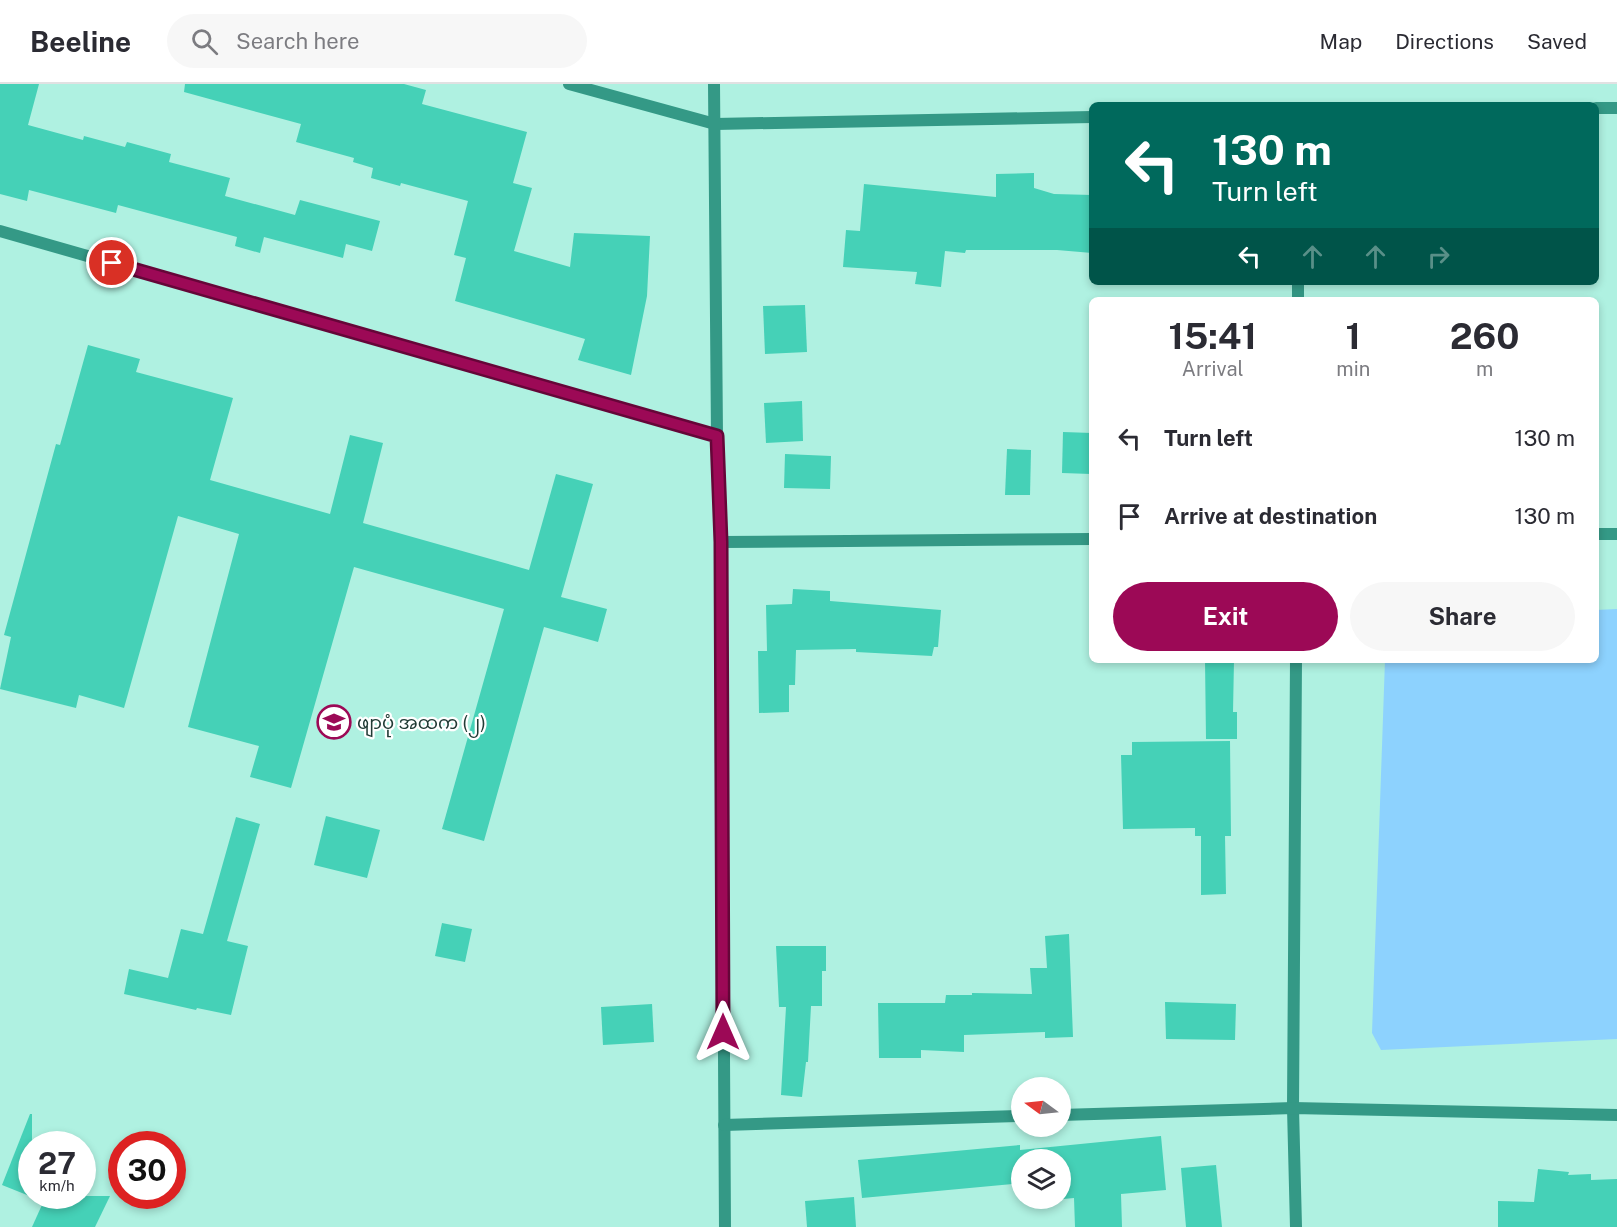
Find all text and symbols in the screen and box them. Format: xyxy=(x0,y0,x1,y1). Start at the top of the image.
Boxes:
search box xyxy=(167,14,587,68)
text: Beeline xyxy=(30,25,131,58)
icon: search xyxy=(188,25,221,58)
text: Search here xyxy=(236,28,360,54)
text: Map xyxy=(1320,29,1362,54)
text: Directions xyxy=(1395,29,1494,54)
text: Saved xyxy=(1527,29,1587,54)
text: 130 m xyxy=(1212,125,1332,174)
icon: left xyxy=(1113,126,1191,204)
text: Turn left xyxy=(1212,175,1318,207)
pin xyxy=(86,237,137,288)
icon: left xyxy=(1233,240,1266,273)
icon: ahead xyxy=(1296,240,1329,273)
icon: ahead xyxy=(1359,240,1392,273)
icon: right xyxy=(1422,240,1455,273)
icon: arrive xyxy=(95,246,128,279)
text: 15:41 xyxy=(1169,315,1257,357)
text: 1 xyxy=(1346,315,1361,357)
text: 260 xyxy=(1450,315,1519,357)
text: Arrival xyxy=(1182,357,1244,381)
text: min xyxy=(1336,357,1370,381)
text: m xyxy=(1476,357,1493,381)
icon: left xyxy=(1113,422,1146,455)
text: Turn left xyxy=(1164,425,1253,451)
text: 130 m xyxy=(1514,425,1575,451)
icon: arrive xyxy=(1113,500,1146,533)
text: Arrive at destination xyxy=(1164,503,1377,529)
text: 130 m xyxy=(1514,503,1575,529)
button: Exit xyxy=(1113,582,1338,651)
button: Share xyxy=(1350,582,1575,651)
school or university icon: ဖျာပုံ အထက (၂) xyxy=(316,704,352,740)
place label: ဖျာပုံ အထက (၂) xyxy=(357,712,486,738)
position arrow xyxy=(691,1000,755,1064)
north arrow xyxy=(1011,1077,1071,1137)
map controls xyxy=(1011,1077,1071,1209)
speed limit sign: 30 xyxy=(108,1131,186,1209)
text: 27 xyxy=(38,1145,76,1181)
button: layers xyxy=(1011,1149,1071,1209)
text: km/h xyxy=(39,1177,75,1194)

